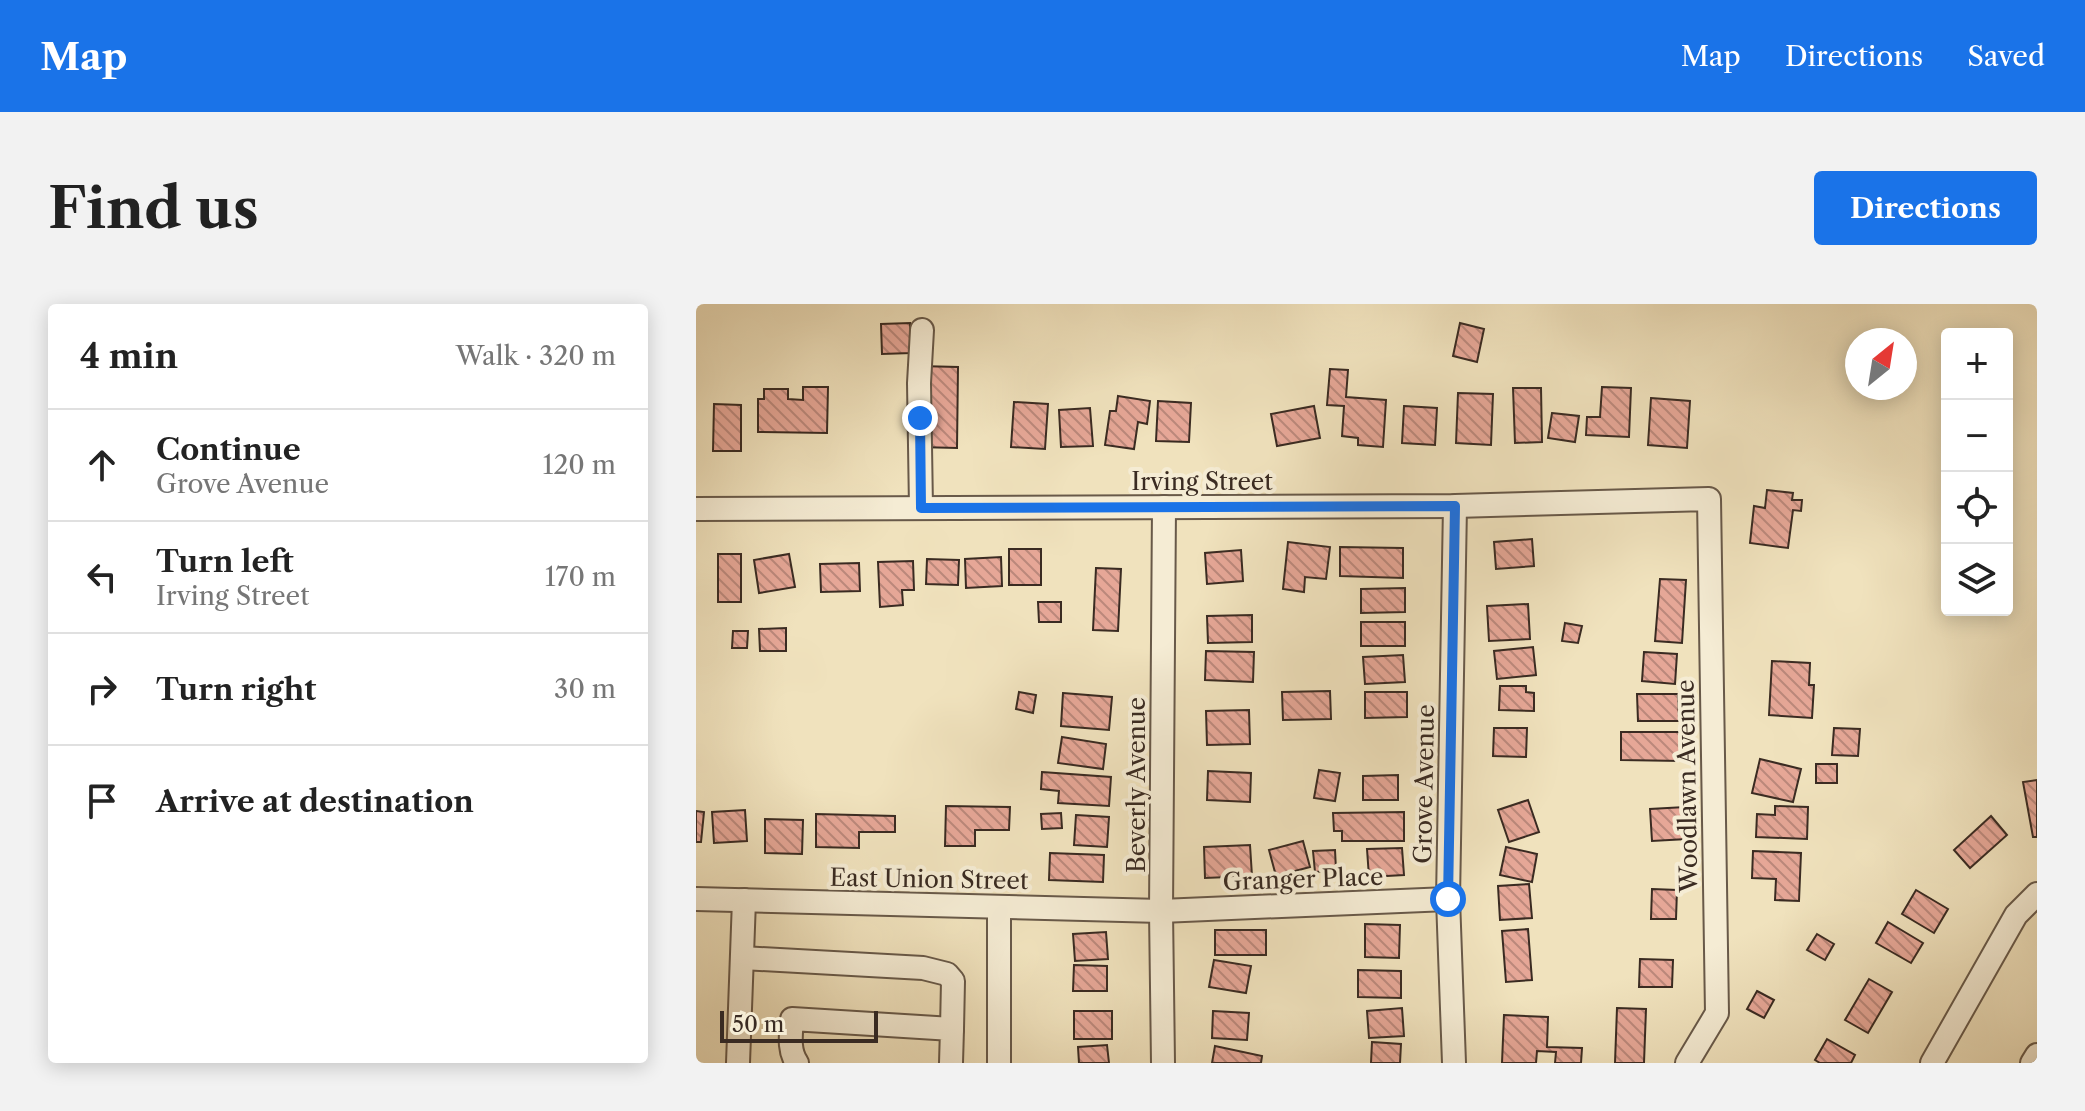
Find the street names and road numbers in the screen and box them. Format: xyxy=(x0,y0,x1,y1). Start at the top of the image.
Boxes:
street label: Irving Street xyxy=(1131,467,1273,496)
street label: Woodlawn Avenue xyxy=(1671,679,1703,894)
street label: Beverly Avenue xyxy=(1122,697,1151,873)
street label: Grove Avenue xyxy=(1408,704,1440,864)
street label: Granger Place xyxy=(1222,862,1384,896)
street label: East Union Street xyxy=(829,863,1029,895)

